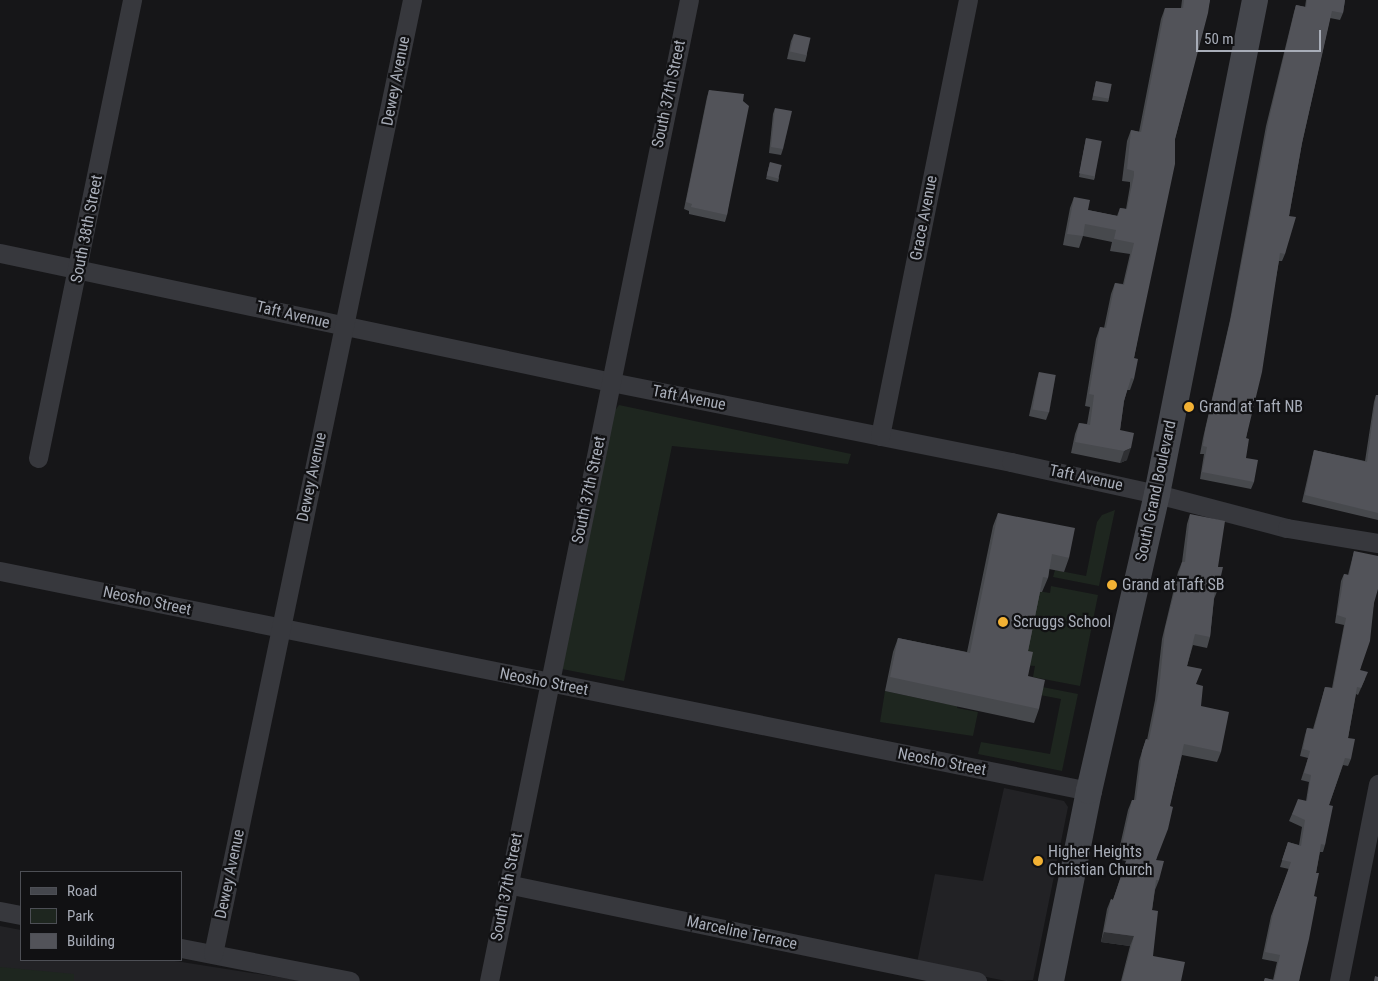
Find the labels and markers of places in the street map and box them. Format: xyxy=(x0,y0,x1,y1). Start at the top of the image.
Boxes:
place label: Grand at Taft NB xyxy=(1199,397,1303,417)
marker: Grand at Taft NB xyxy=(1183,401,1195,413)
place label: Grand at Taft SB xyxy=(1122,575,1225,595)
marker: Grand at Taft SB xyxy=(1106,579,1118,591)
place label: Scruggs School xyxy=(1013,612,1111,632)
marker: Scruggs School xyxy=(997,616,1009,628)
place label: Higher Heights Christian Church xyxy=(1048,842,1153,880)
marker: Higher Heights Christian Church xyxy=(1032,855,1044,867)

